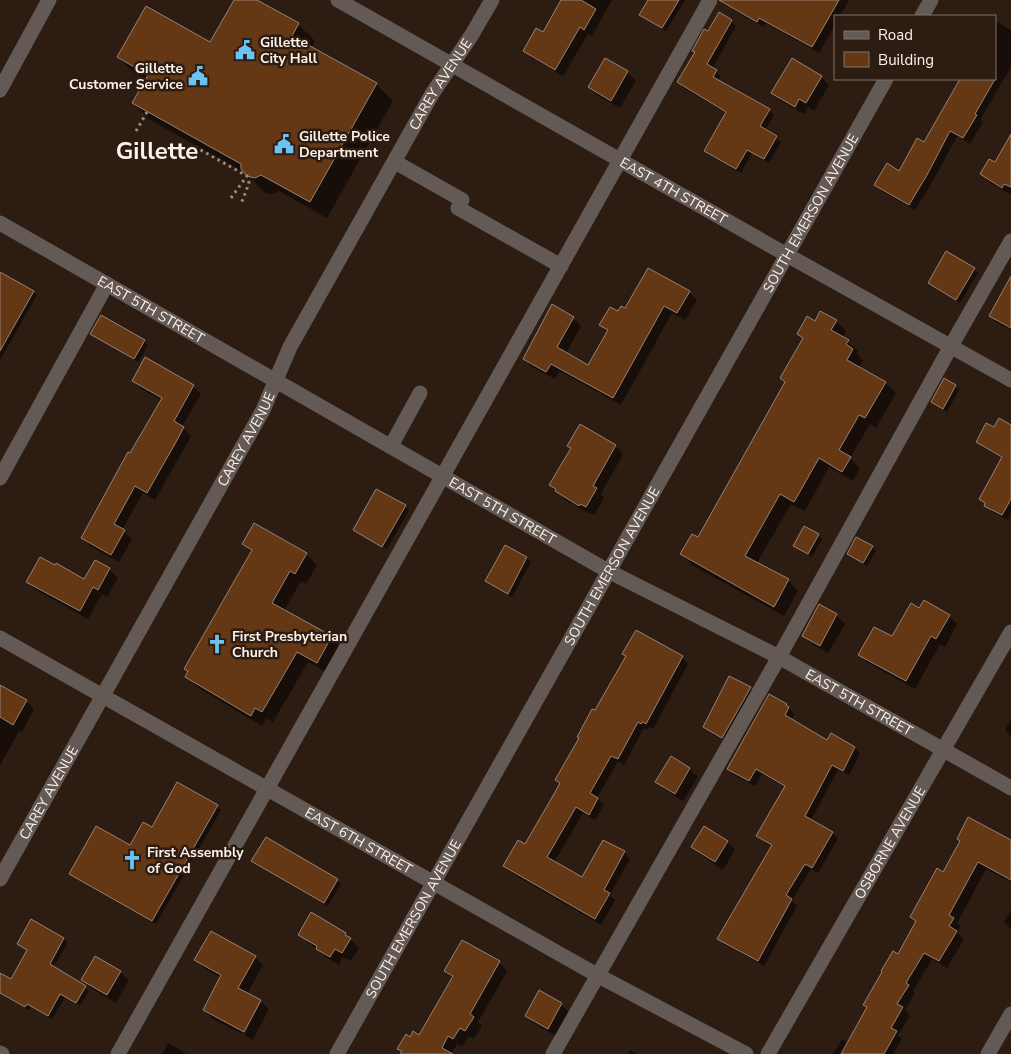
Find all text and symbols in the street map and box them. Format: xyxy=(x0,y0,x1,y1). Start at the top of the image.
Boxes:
legend xyxy=(834,15,996,80)
text: Road xyxy=(878,25,913,45)
place label: Gillette City Hall xyxy=(260,33,318,68)
street label: CAREY AVENUE xyxy=(405,35,477,134)
public building icon: Gillette City Hall xyxy=(234,39,256,61)
text: Building xyxy=(878,50,934,70)
place label: Gillette Customer Service xyxy=(69,59,183,94)
public building icon: Gillette Customer Service xyxy=(187,65,209,87)
place label: Gillette Police Department xyxy=(299,127,390,162)
street label: SOUTH EMERSON AVENUE xyxy=(759,131,863,296)
public building icon: Gillette Police Department xyxy=(273,133,295,155)
district label: Gillette xyxy=(116,135,198,167)
street label: EAST 4TH STREET xyxy=(616,153,731,229)
street label: EAST 5TH STREET xyxy=(94,272,208,348)
street label: CAREY AVENUE xyxy=(213,389,280,490)
street label: EAST 5TH STREET xyxy=(445,473,560,550)
street label: SOUTH EMERSON AVENUE xyxy=(560,483,664,649)
place label: First Presbyterian Church xyxy=(232,627,347,662)
church icon: First Presbyterian Church xyxy=(206,633,228,655)
street label: EAST 5TH STREET xyxy=(802,665,917,741)
street label: CAREY AVENUE xyxy=(15,743,83,843)
street label: OSBORNE AVENUE xyxy=(850,783,930,903)
street label: EAST 6TH STREET xyxy=(301,803,416,879)
street label: SOUTH EMERSON AVENUE xyxy=(361,836,466,1002)
place label: First Assembly of God xyxy=(147,843,244,878)
church icon: First Assembly of God xyxy=(121,849,143,871)

